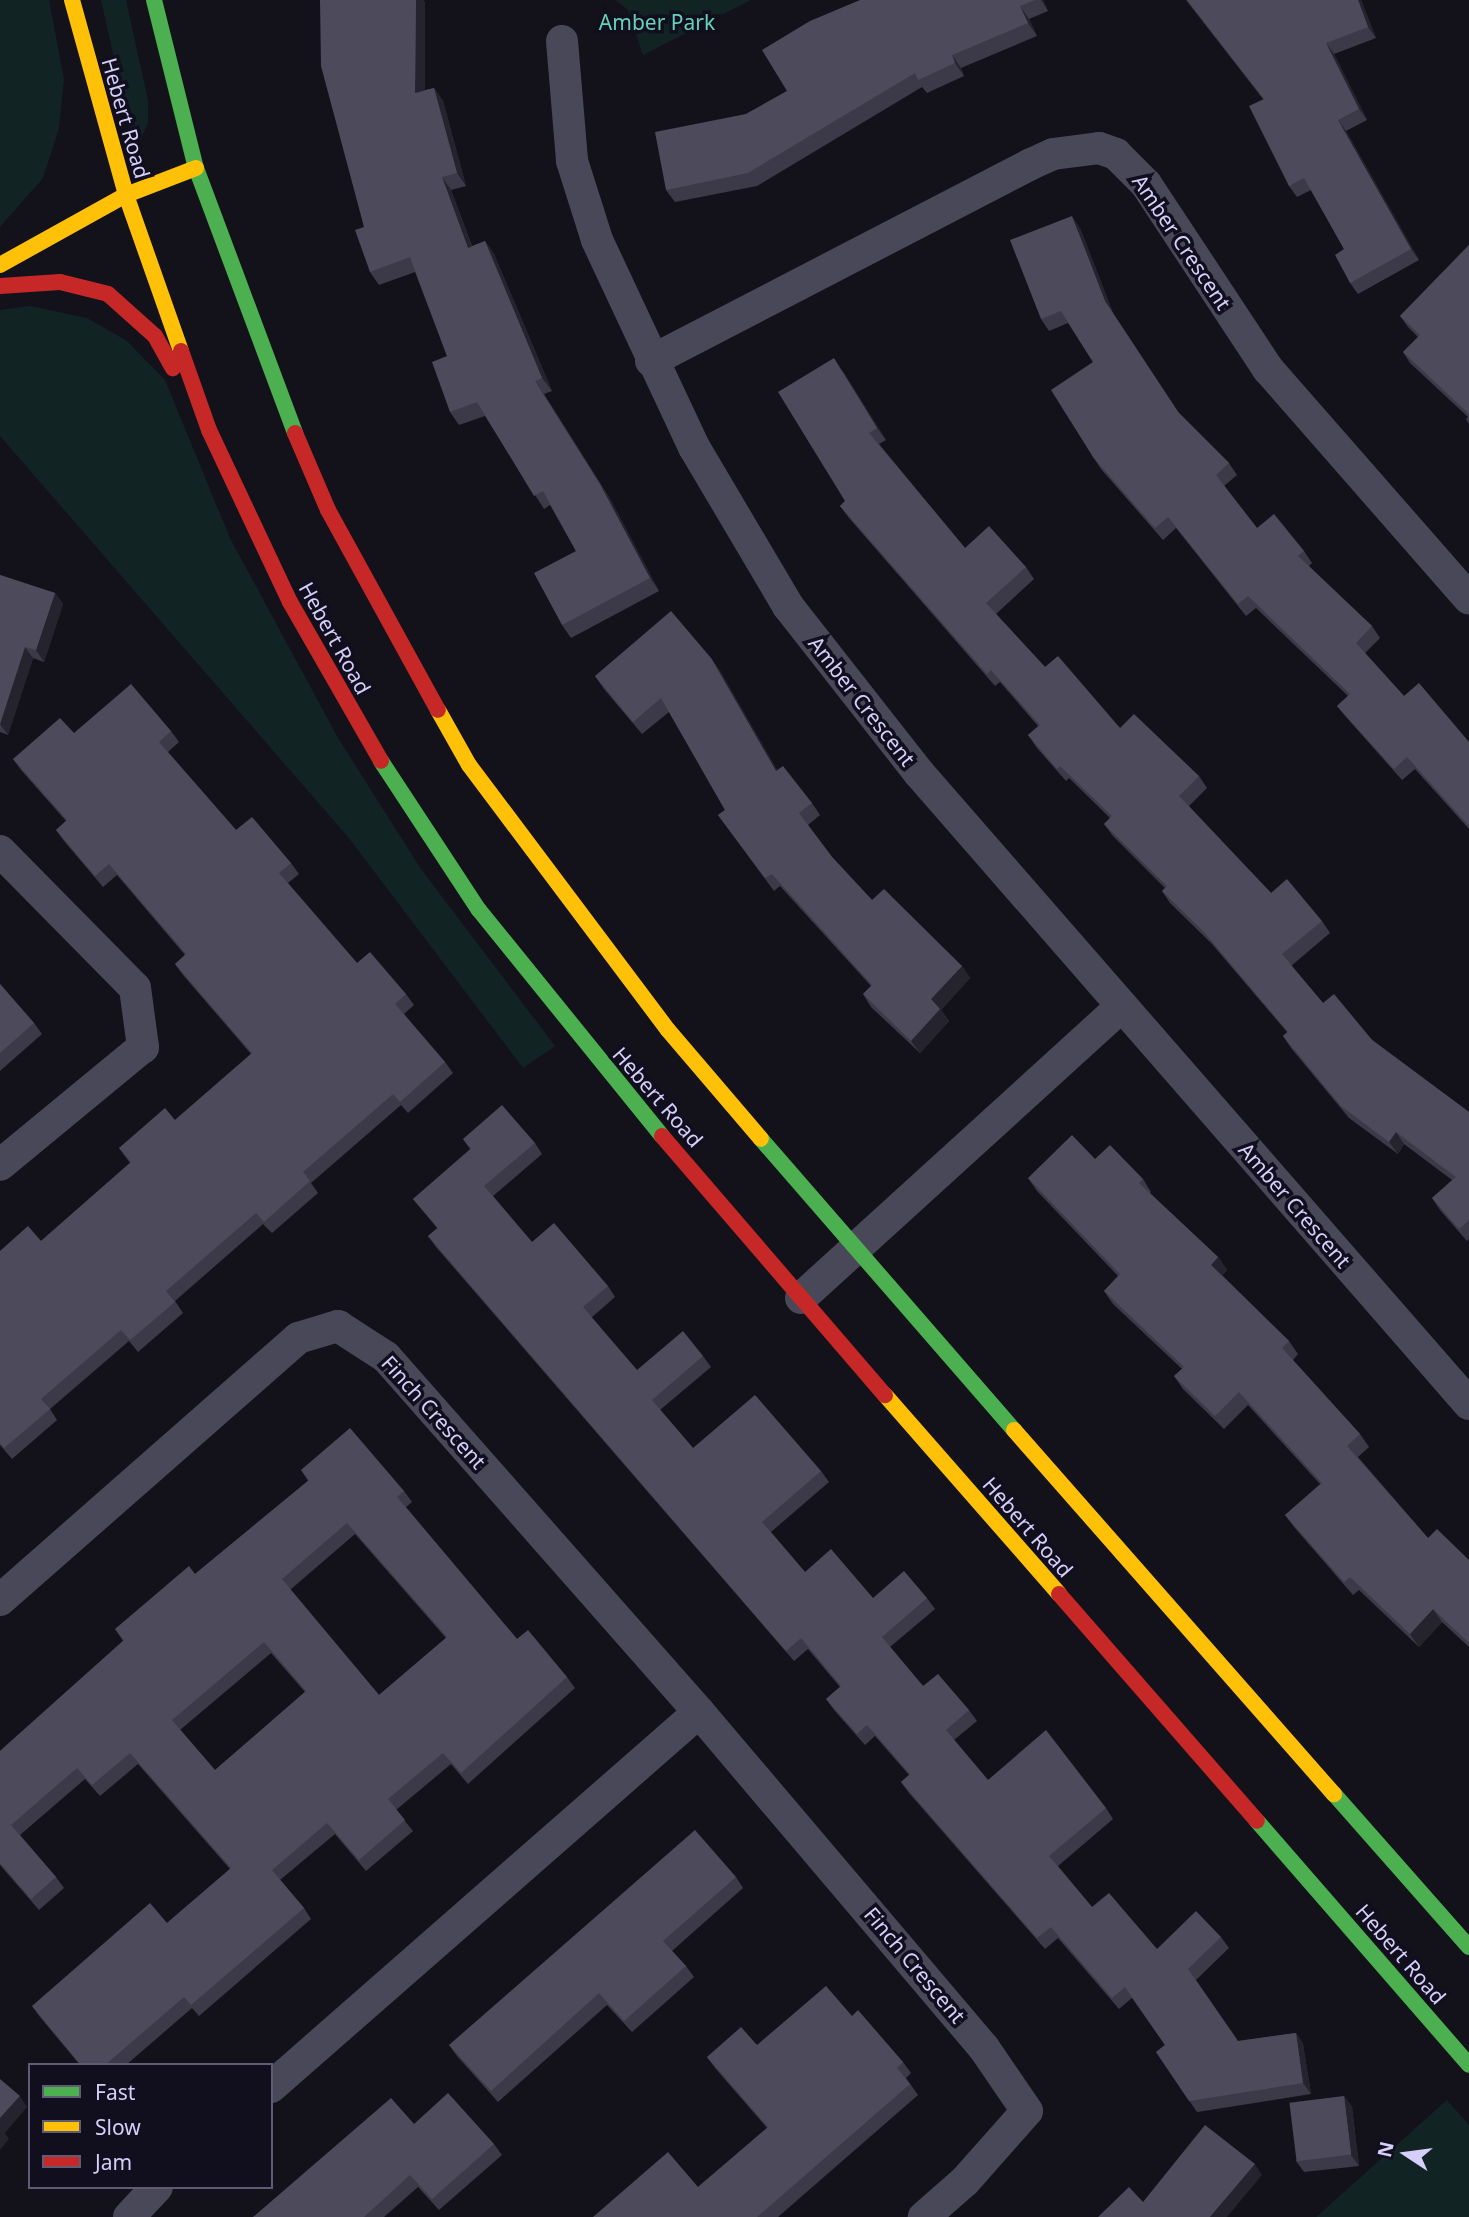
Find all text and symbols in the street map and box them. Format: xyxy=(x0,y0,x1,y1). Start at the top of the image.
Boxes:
park label: Amber Park xyxy=(599,9,715,35)
street label: Hebert Road xyxy=(97,55,155,181)
street label: Amber Crescent xyxy=(1127,170,1237,314)
street label: Hebert Road xyxy=(294,578,376,698)
street label: Amber Crescent xyxy=(803,631,921,771)
street label: Hebert Road xyxy=(608,1042,708,1152)
street label: Amber Crescent xyxy=(1234,1137,1356,1273)
street label: Finch Crescent xyxy=(377,1350,491,1474)
street label: Hebert Road xyxy=(978,1472,1078,1582)
street label: Hebert Road xyxy=(1351,1899,1451,2009)
street label: Finch Crescent xyxy=(859,1902,971,2028)
legend xyxy=(28,2063,273,2189)
text: Fast xyxy=(95,2078,135,2106)
text: Slow xyxy=(95,2113,141,2141)
north arrow xyxy=(1371,2119,1441,2189)
text: N xyxy=(1371,2139,1400,2160)
text: Jam xyxy=(95,2148,132,2176)

